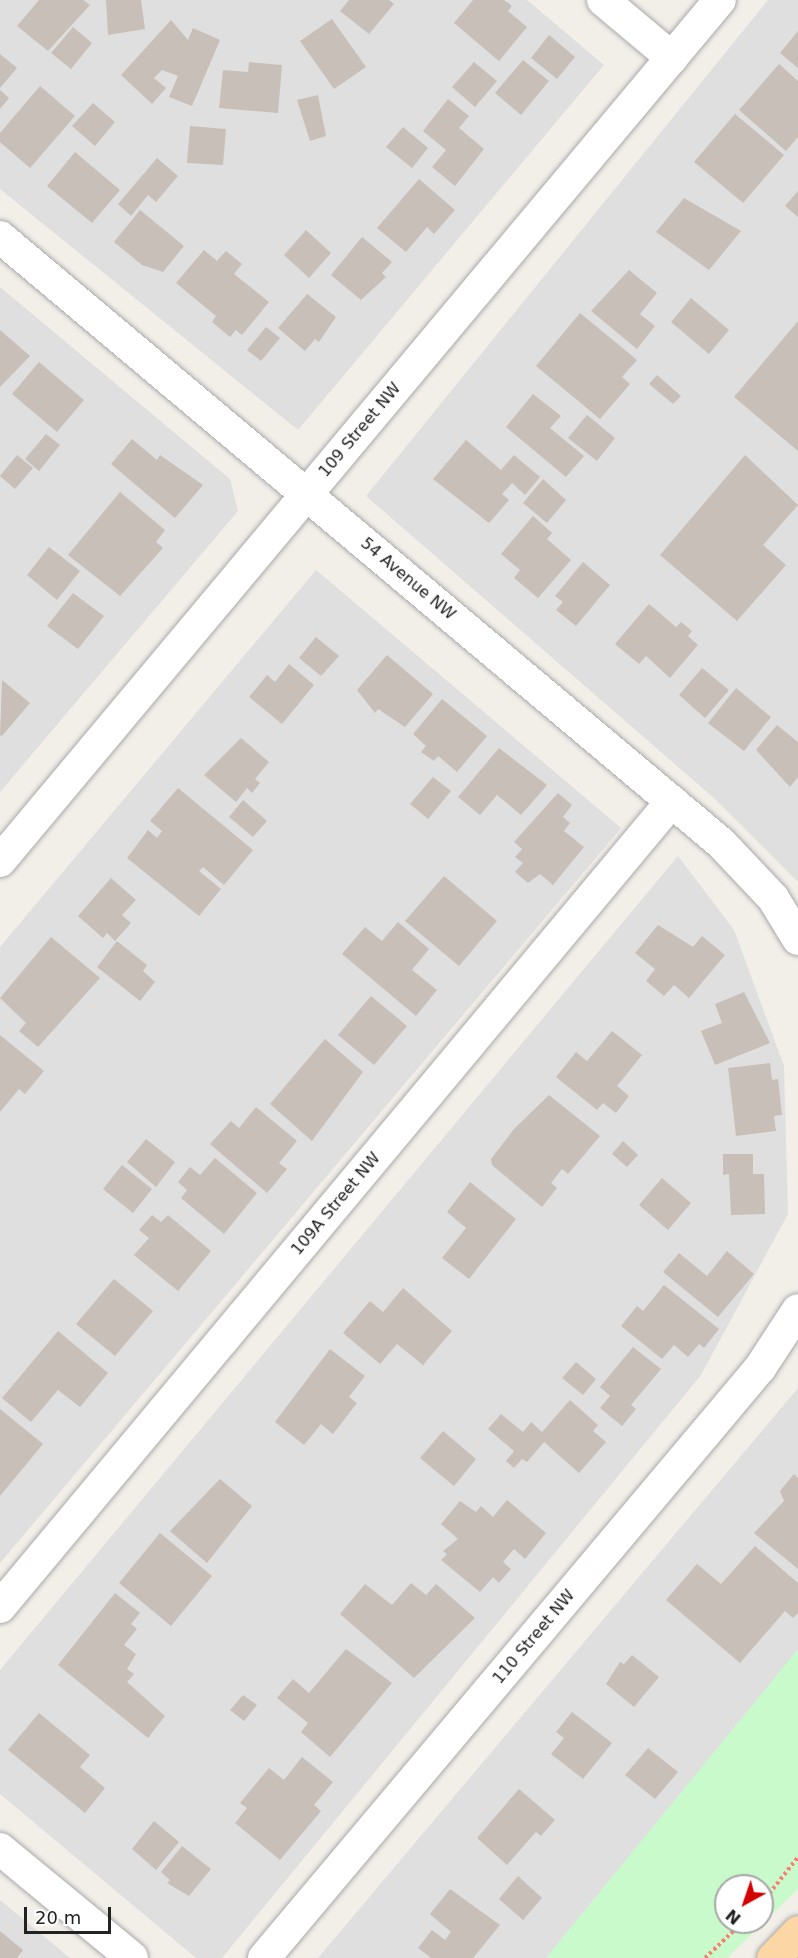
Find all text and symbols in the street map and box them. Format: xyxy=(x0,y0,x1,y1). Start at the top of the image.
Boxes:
street label: 109 Street NW xyxy=(315,379,405,481)
street label: 54 Avenue NW xyxy=(357,534,459,624)
street label: 109A Street NW xyxy=(287,1149,385,1259)
street label: 110 Street NW xyxy=(489,1586,579,1688)
north arrow xyxy=(714,1874,774,1934)
scale bar xyxy=(27,1895,114,1933)
text: N xyxy=(722,1905,745,1928)
text: 20 m xyxy=(35,1907,81,1928)

